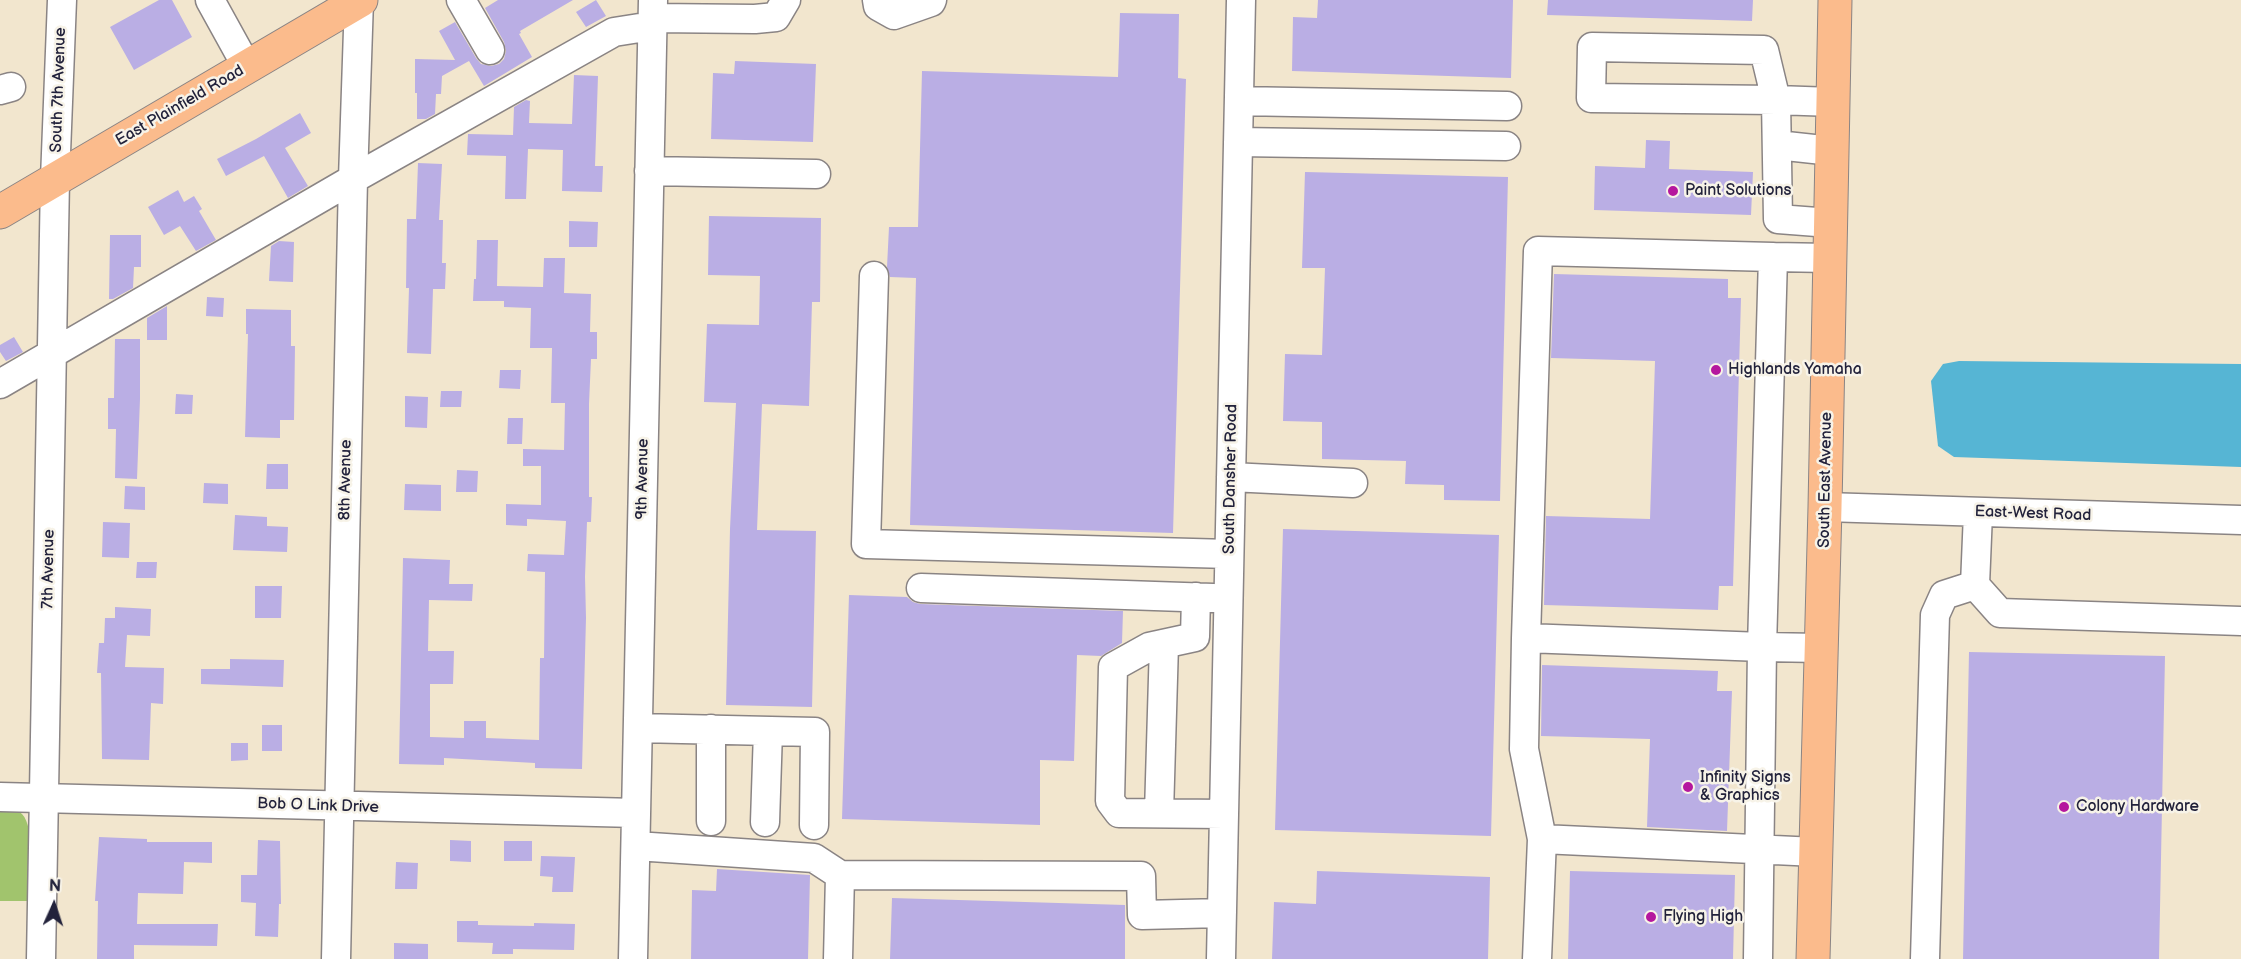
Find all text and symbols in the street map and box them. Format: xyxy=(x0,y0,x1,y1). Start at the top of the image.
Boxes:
street label: South 7th Avenue xyxy=(47,27,71,153)
street label: East Plainfield Road xyxy=(112,61,248,151)
place label: Paint Solutions xyxy=(1685,181,1791,201)
marker: Paint Solutions xyxy=(1666,184,1680,198)
place label: Highlands Yamaha xyxy=(1728,360,1862,380)
marker: Highlands Yamaha xyxy=(1709,363,1723,377)
street label: South Dansher Road xyxy=(1220,404,1242,554)
street label: South East Avenue xyxy=(1815,412,1837,548)
street label: 9th Avenue xyxy=(633,438,653,520)
street label: 8th Avenue xyxy=(336,439,356,521)
street label: East-West Road xyxy=(1974,502,2092,526)
street label: 7th Avenue xyxy=(39,529,59,609)
place label: Infinity Signs & Graphics xyxy=(1700,768,1791,806)
marker: Infinity Signs & Graphics xyxy=(1681,780,1695,794)
street label: Bob O Link Drive xyxy=(257,794,379,818)
place label: Colony Hardware xyxy=(2076,797,2199,817)
marker: Colony Hardware xyxy=(2057,800,2071,814)
north arrow xyxy=(24,875,84,935)
text: N xyxy=(48,877,61,896)
place label: Flying High xyxy=(1663,907,1743,927)
marker: Flying High xyxy=(1644,910,1658,924)

